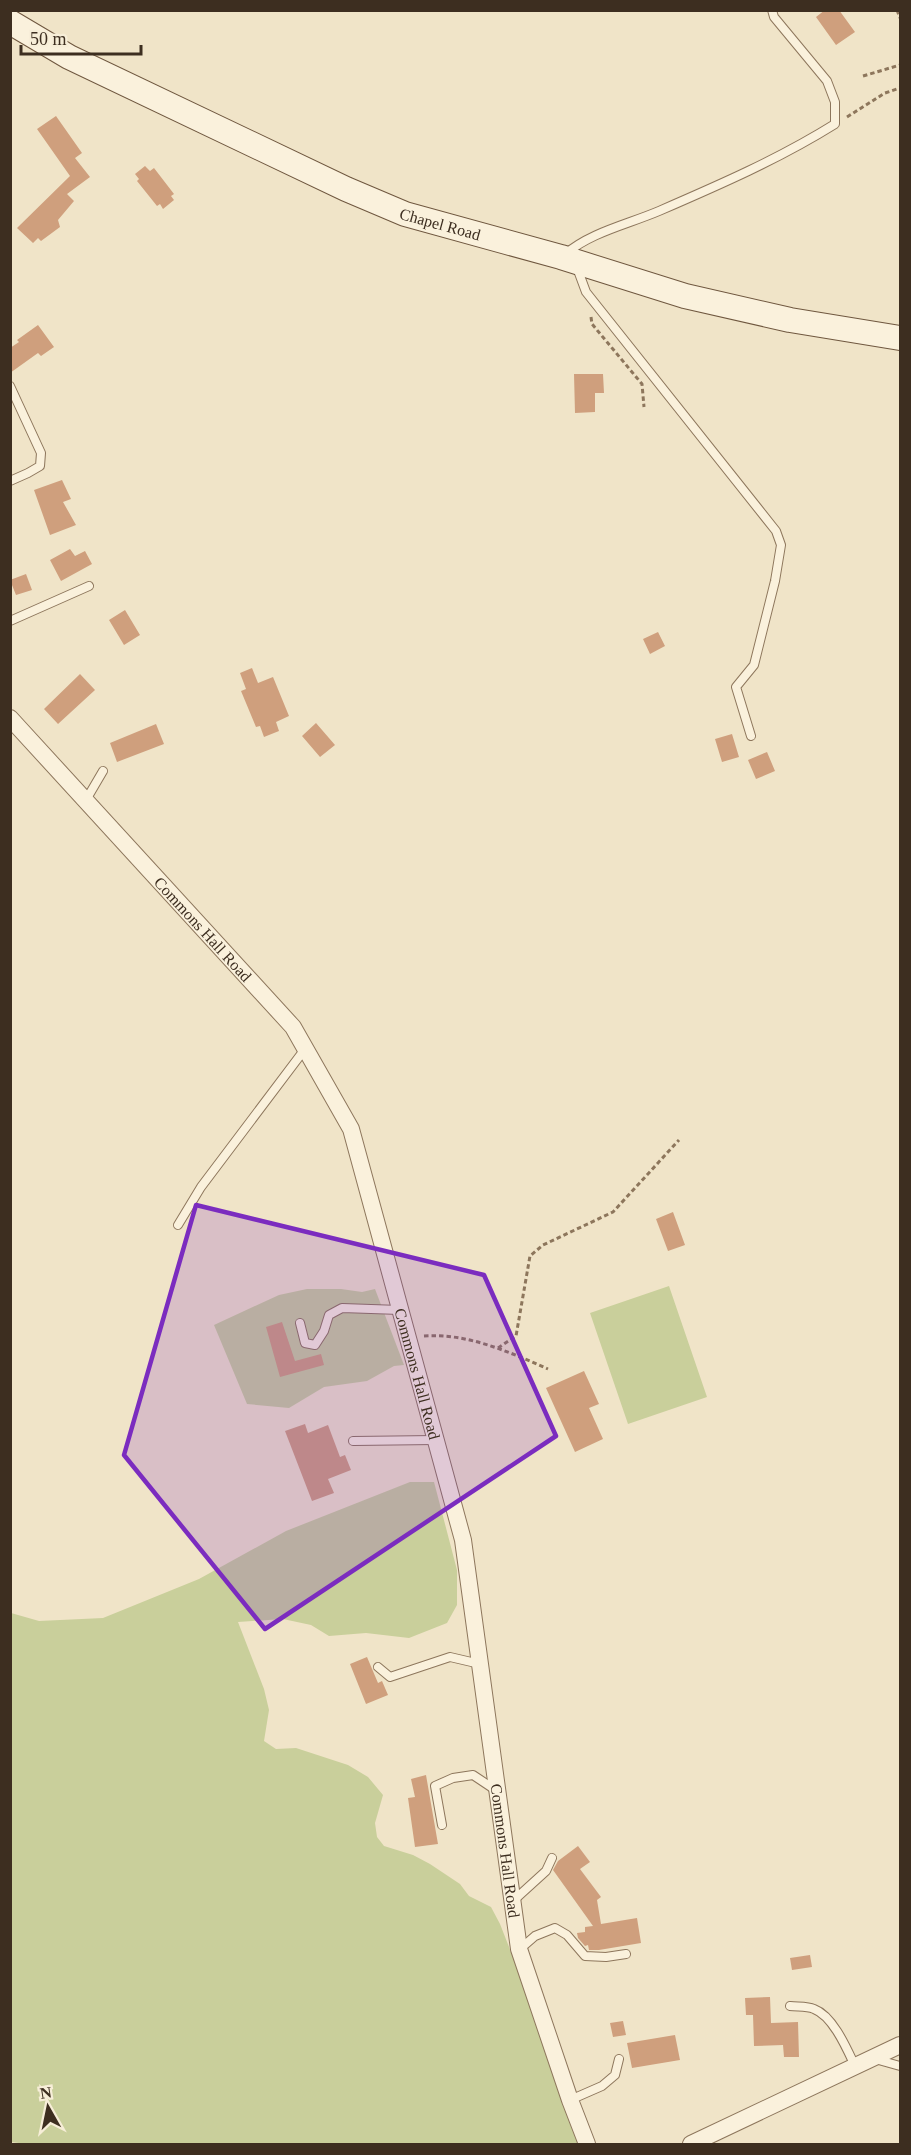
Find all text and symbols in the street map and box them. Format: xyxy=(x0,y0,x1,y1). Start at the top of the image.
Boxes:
scale bar xyxy=(21,18,141,56)
text: 50 m xyxy=(30,29,67,49)
street label: Chapel Road xyxy=(398,205,482,243)
street label: Commons Hall Road xyxy=(151,874,255,985)
street label: Commons Hall Road xyxy=(391,1306,443,1441)
street label: Commons Hall Road xyxy=(487,1783,523,1919)
north arrow xyxy=(18,2077,78,2137)
text: N xyxy=(39,2083,53,2102)

